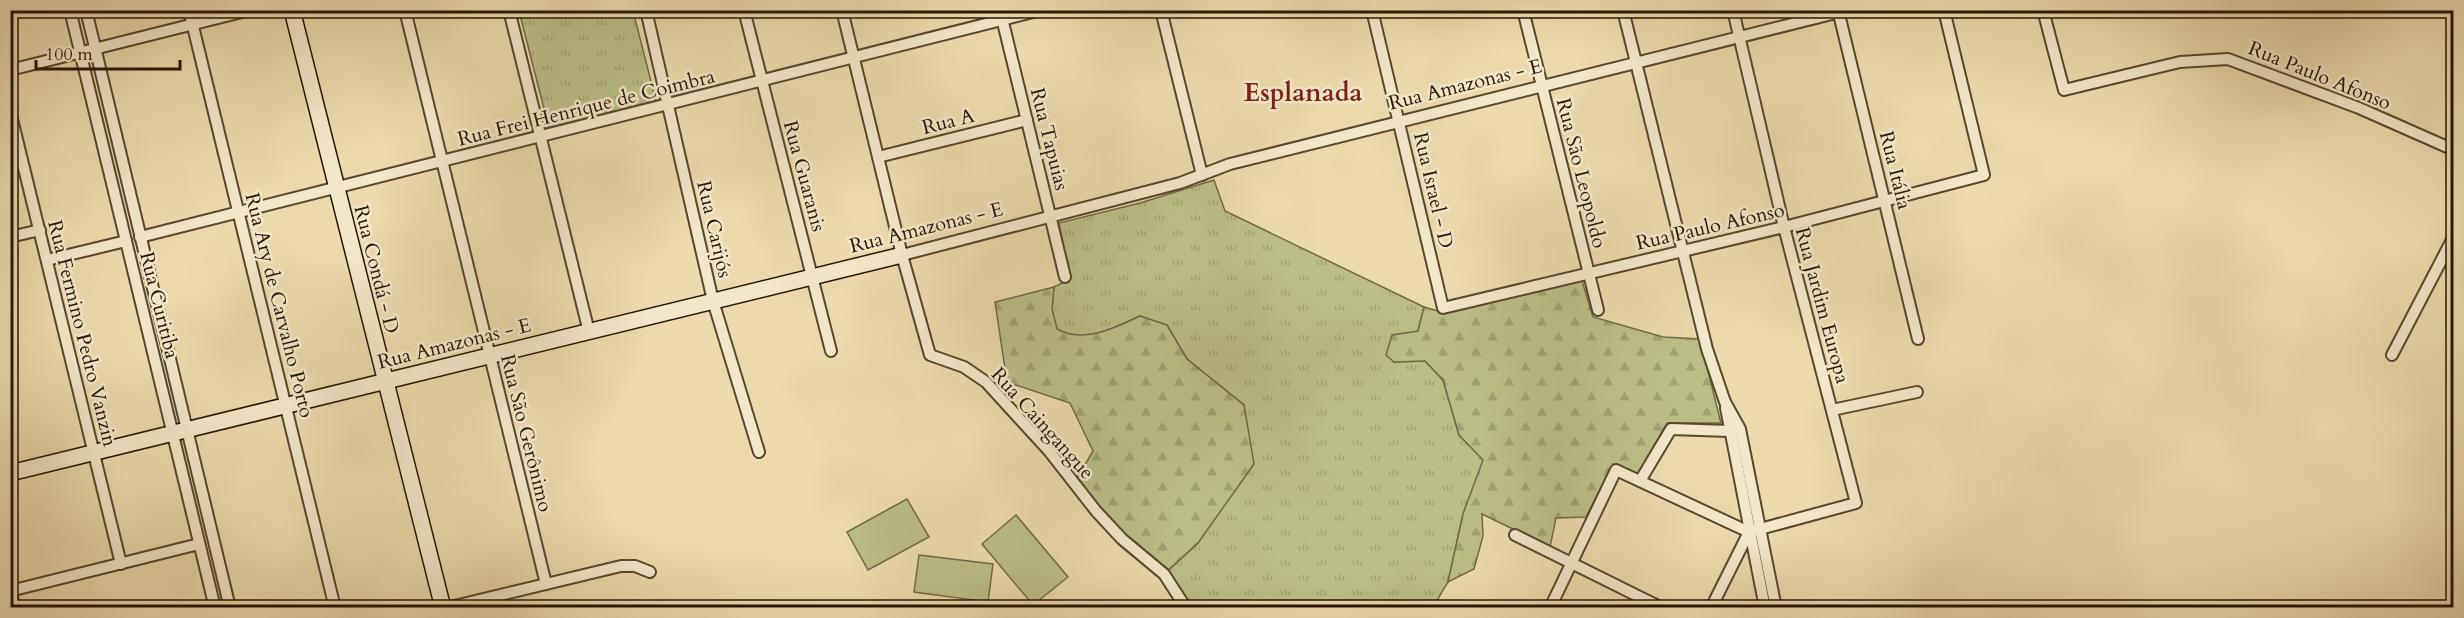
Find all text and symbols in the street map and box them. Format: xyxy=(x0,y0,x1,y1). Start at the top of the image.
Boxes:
scale bar xyxy=(36,33,180,71)
street label: Rua Paulo Afonso xyxy=(2244,35,2395,116)
text: 100 m xyxy=(45,42,93,67)
street label: Rua Amazonas - E xyxy=(1386,52,1545,117)
street label: Rua Frei Henrique de Coimbra xyxy=(455,62,718,153)
district label: Esplanada xyxy=(1244,75,1363,110)
street label: Rua Tapuias xyxy=(1024,85,1075,193)
street label: Rua São Leopoldo xyxy=(1550,95,1613,251)
street label: Rua A xyxy=(919,102,978,141)
street label: Rua Guaranis xyxy=(777,118,832,235)
street label: Rua Itália xyxy=(1873,128,1918,213)
street label: Rua Israel - D xyxy=(1407,129,1460,251)
street label: Rua Carijós xyxy=(690,178,739,280)
street label: Rua Ary de Carvalho Porto xyxy=(239,190,321,420)
street label: Rua Amazonas - E xyxy=(847,195,1006,260)
street label: Rua Paulo Afonso xyxy=(1633,196,1787,257)
street label: Rua Condá - D xyxy=(348,202,406,336)
street label: Rua Fermino Pedro Vanzin xyxy=(41,217,124,450)
street label: Rua Jardim Europa xyxy=(1789,224,1856,387)
street label: Rua Curitiba xyxy=(133,249,186,362)
street label: Rua Amazonas - E xyxy=(375,311,534,376)
street label: Rua São Gerônimo xyxy=(494,352,559,515)
street label: Rua Caingangue xyxy=(985,361,1100,485)

